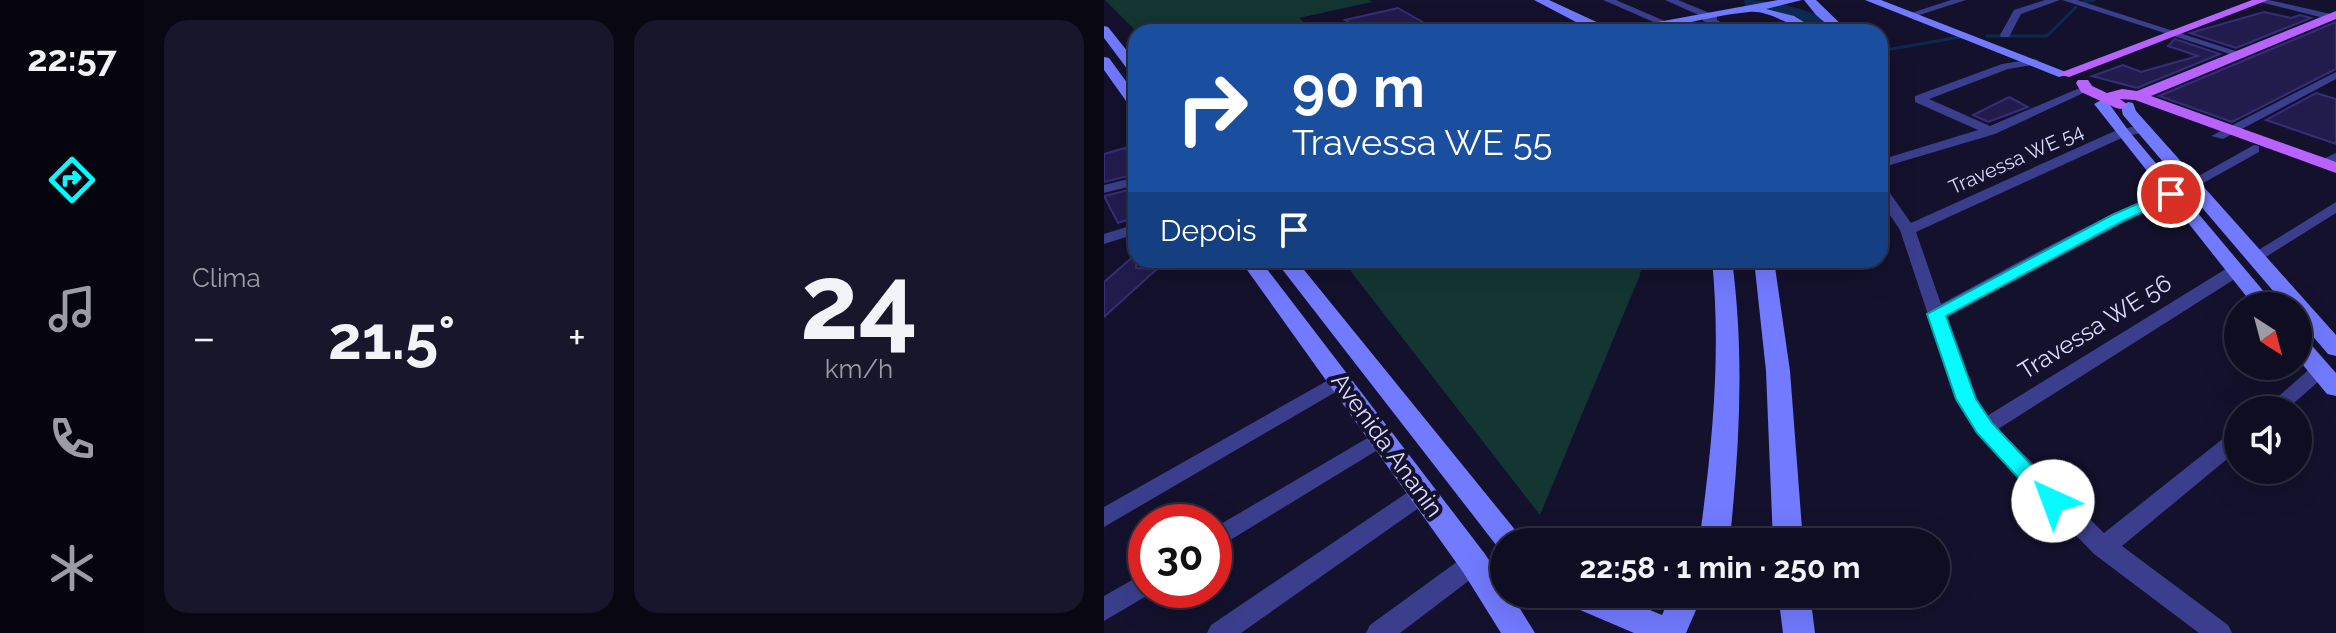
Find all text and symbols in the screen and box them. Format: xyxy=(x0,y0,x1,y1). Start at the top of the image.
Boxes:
text: 22:57 xyxy=(27,37,117,79)
text: 90 m xyxy=(1292,54,1425,120)
icon: right xyxy=(1160,56,1264,160)
street label: Travessa WE 54 xyxy=(1945,119,2087,199)
text: Travessa WE 55 xyxy=(1292,121,1552,163)
icon: directions xyxy=(44,152,100,208)
pin xyxy=(2137,160,2205,228)
icon: arrive xyxy=(2149,172,2193,216)
icon: arrive xyxy=(1272,208,1316,252)
text: Depois xyxy=(1160,213,1256,248)
text: 24 xyxy=(800,241,918,363)
text: Clima xyxy=(192,263,261,293)
street label: Travessa WE 56 xyxy=(2013,268,2177,385)
icon: music xyxy=(44,281,100,337)
north arrow xyxy=(2224,292,2312,380)
map controls xyxy=(2224,292,2312,484)
text: 21.5° xyxy=(328,303,455,373)
text: − xyxy=(192,312,216,363)
text: + xyxy=(568,312,586,363)
text: km/h xyxy=(825,354,893,384)
street label: Avenida Ananin xyxy=(1325,367,1449,522)
button: sound xyxy=(2224,396,2312,484)
icon: phone xyxy=(44,411,100,467)
position arrow xyxy=(2011,459,2095,543)
speed limit sign: 30 xyxy=(1128,504,1232,608)
icon: climate xyxy=(44,540,100,596)
text: 22:58 · 1 min · 250 m xyxy=(1579,550,1861,585)

